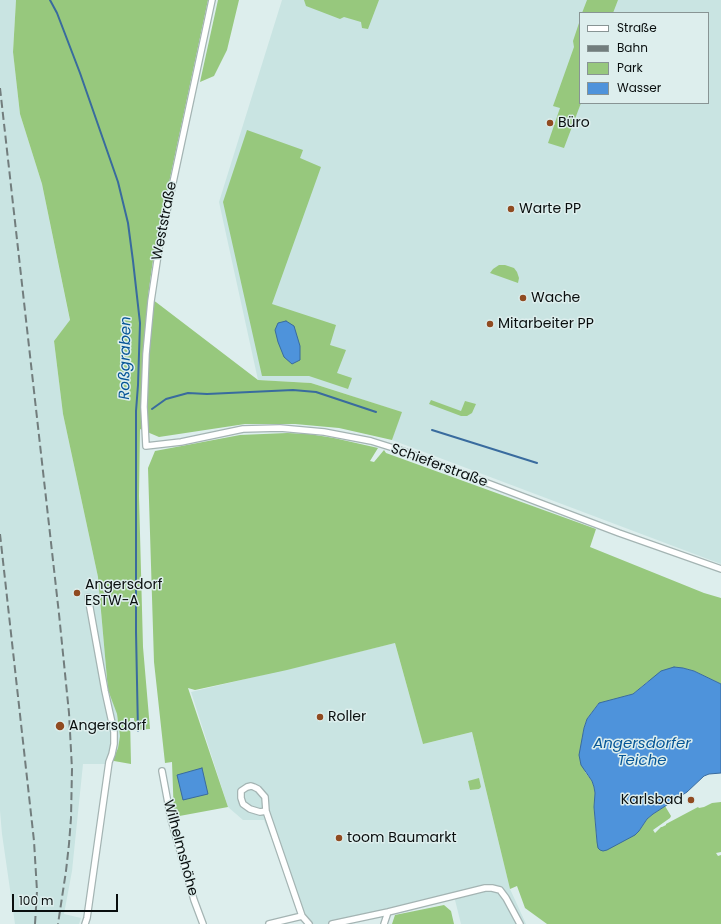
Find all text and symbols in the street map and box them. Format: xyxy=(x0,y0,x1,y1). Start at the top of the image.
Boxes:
legend xyxy=(579,12,709,104)
text: Straße xyxy=(617,19,657,36)
text: Bahn xyxy=(617,39,648,56)
text: Park xyxy=(617,59,643,76)
text: Wasser xyxy=(617,79,661,96)
place label: Büro xyxy=(558,115,590,131)
marker: Büro xyxy=(545,118,555,128)
street label: Weststraße xyxy=(149,180,181,262)
place label: Warte PP xyxy=(519,201,581,217)
marker: Warte PP xyxy=(506,204,516,214)
place label: Wache xyxy=(531,290,580,306)
marker: Wache xyxy=(518,293,528,303)
water label: Roßgraben xyxy=(116,316,136,400)
place label: Mitarbeiter PP xyxy=(498,316,594,332)
marker: Mitarbeiter PP xyxy=(485,319,495,329)
street label: Schieferstraße xyxy=(388,441,490,491)
place label: Angersdorf ESTW-A xyxy=(85,577,162,610)
marker: Angersdorf ESTW-A xyxy=(72,588,82,598)
place label: Roller xyxy=(328,709,366,725)
marker: Roller xyxy=(315,712,325,722)
place label: Angersdorf xyxy=(69,718,146,734)
marker: Angersdorf xyxy=(54,720,66,732)
water label: Angersdorfer Teiche xyxy=(593,735,691,770)
place label: Karlsbad xyxy=(621,792,683,808)
marker: Karlsbad xyxy=(686,795,696,805)
street label: Wilhelmshöhe xyxy=(159,798,201,898)
place label: toom Baumarkt xyxy=(347,830,457,846)
marker: toom Baumarkt xyxy=(334,833,344,843)
scale bar xyxy=(14,886,120,912)
text: 100 m xyxy=(19,892,53,909)

